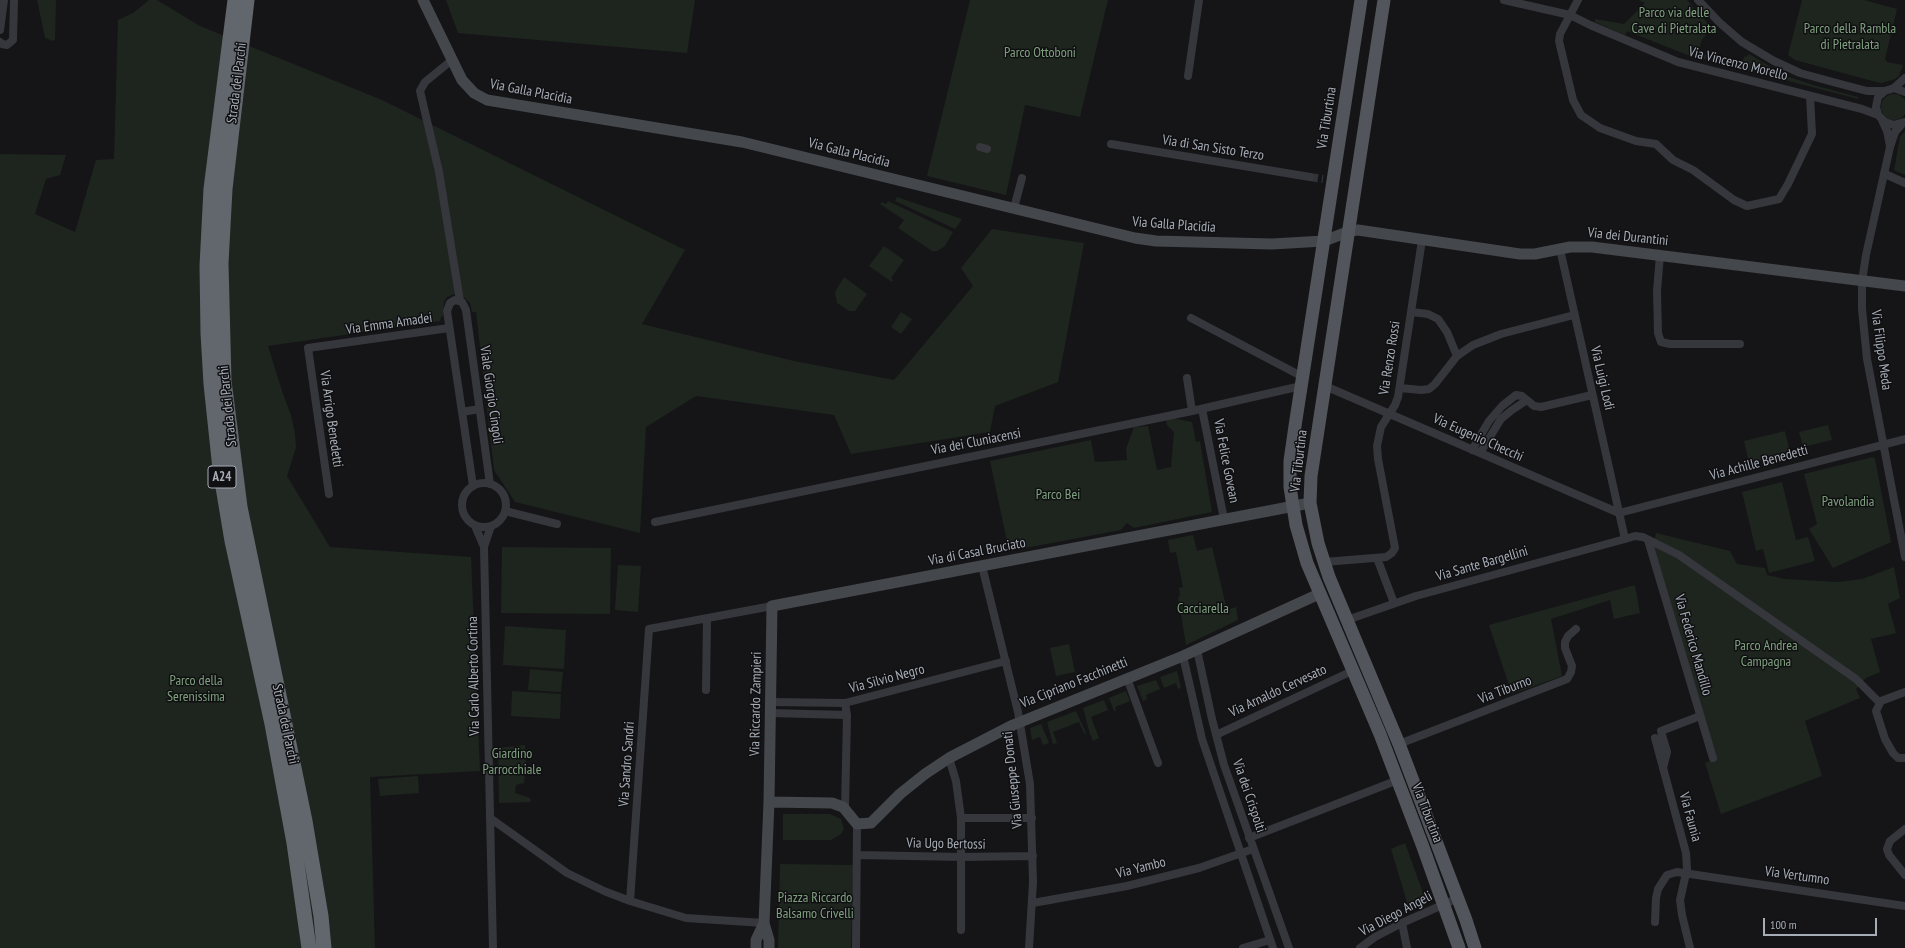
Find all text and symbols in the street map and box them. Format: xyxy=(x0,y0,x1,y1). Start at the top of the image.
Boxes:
park label: Parco via delle Cave di Pietralata xyxy=(1632,5,1716,38)
park label: Parco della Rambla di Pietralata xyxy=(1804,21,1896,54)
street label: Strada dei Parchi xyxy=(224,42,250,124)
street label: Via Vincenzo Morello xyxy=(1687,44,1789,84)
park label: Parco Ottoboni xyxy=(1004,45,1076,61)
street label: Via Galla Placidia xyxy=(488,76,574,108)
street label: Via Tiburtina xyxy=(1314,86,1340,150)
street label: Via di San Sisto Terzo xyxy=(1161,132,1265,164)
street label: Via Galla Placidia xyxy=(806,135,892,171)
street label: Via Galla Placidia xyxy=(1132,214,1216,236)
street label: Via dei Durantini xyxy=(1587,224,1669,250)
street label: Via Filippo Meda xyxy=(1867,309,1895,391)
street label: Via Emma Amadei xyxy=(345,310,433,338)
street label: Via Renzo Rossi xyxy=(1376,320,1404,396)
street label: Via Luigi Lodi xyxy=(1586,344,1618,412)
street label: Viale Giorgio Cingoli xyxy=(476,345,506,445)
street label: Strada dei Parchi xyxy=(215,365,241,447)
street label: Via Arrigo Benedetti xyxy=(316,370,346,468)
street label: Via Eugenio Checchi xyxy=(1430,411,1526,465)
street label: Via Felice Govean xyxy=(1210,418,1242,504)
street label: Via dei Cluniacensi xyxy=(930,425,1022,459)
street label: Via Tiburtina xyxy=(1287,429,1311,493)
street label: Via Achille Benedetti xyxy=(1708,442,1810,484)
road number: A24 xyxy=(208,466,236,488)
park label: Parco Bei xyxy=(1036,487,1080,503)
park label: Pavolandia xyxy=(1822,494,1874,510)
street label: Via di Casal Bruciato xyxy=(927,534,1027,570)
street label: Via Sante Bargellini xyxy=(1434,543,1530,585)
street label: Via Federico Mandillo xyxy=(1671,592,1715,698)
park label: Cacciarella xyxy=(1177,601,1229,617)
street label: Via Carlo Alberto Cortina xyxy=(465,616,483,736)
park label: Parco Andrea Campagna xyxy=(1734,638,1798,670)
street label: Via Riccardo Zampieri xyxy=(747,652,765,756)
street label: Via Cipriano Facchinetti xyxy=(1018,654,1130,712)
street label: Via Silvio Negro xyxy=(848,661,926,697)
street label: Via Arnaldo Cervesato xyxy=(1227,661,1329,721)
street label: Via Tiburno xyxy=(1476,672,1534,708)
park label: Parco della Serenissima xyxy=(167,673,225,706)
street label: Strada dei Parchi xyxy=(268,682,302,766)
street label: Via Sandro Sandri xyxy=(616,721,638,807)
street label: Via Giuseppe Donati xyxy=(1000,731,1026,829)
park label: Giardino Parrocchiale xyxy=(483,746,541,778)
street label: Via dei Crispolti xyxy=(1229,757,1269,835)
street label: Via Tiburtina xyxy=(1408,781,1446,845)
street label: Via Faunia xyxy=(1675,791,1705,843)
street label: Via Ugo Bertossi xyxy=(906,835,986,853)
street label: Via Yambo xyxy=(1114,854,1168,882)
street label: Via Vertumno xyxy=(1764,863,1830,889)
street label: Via Diego Angeli xyxy=(1357,888,1435,940)
park label: Piazza Riccardo Balsamo Crivelli xyxy=(776,890,854,922)
scale bar xyxy=(1765,910,1879,936)
text: 100 m xyxy=(1770,917,1797,932)

